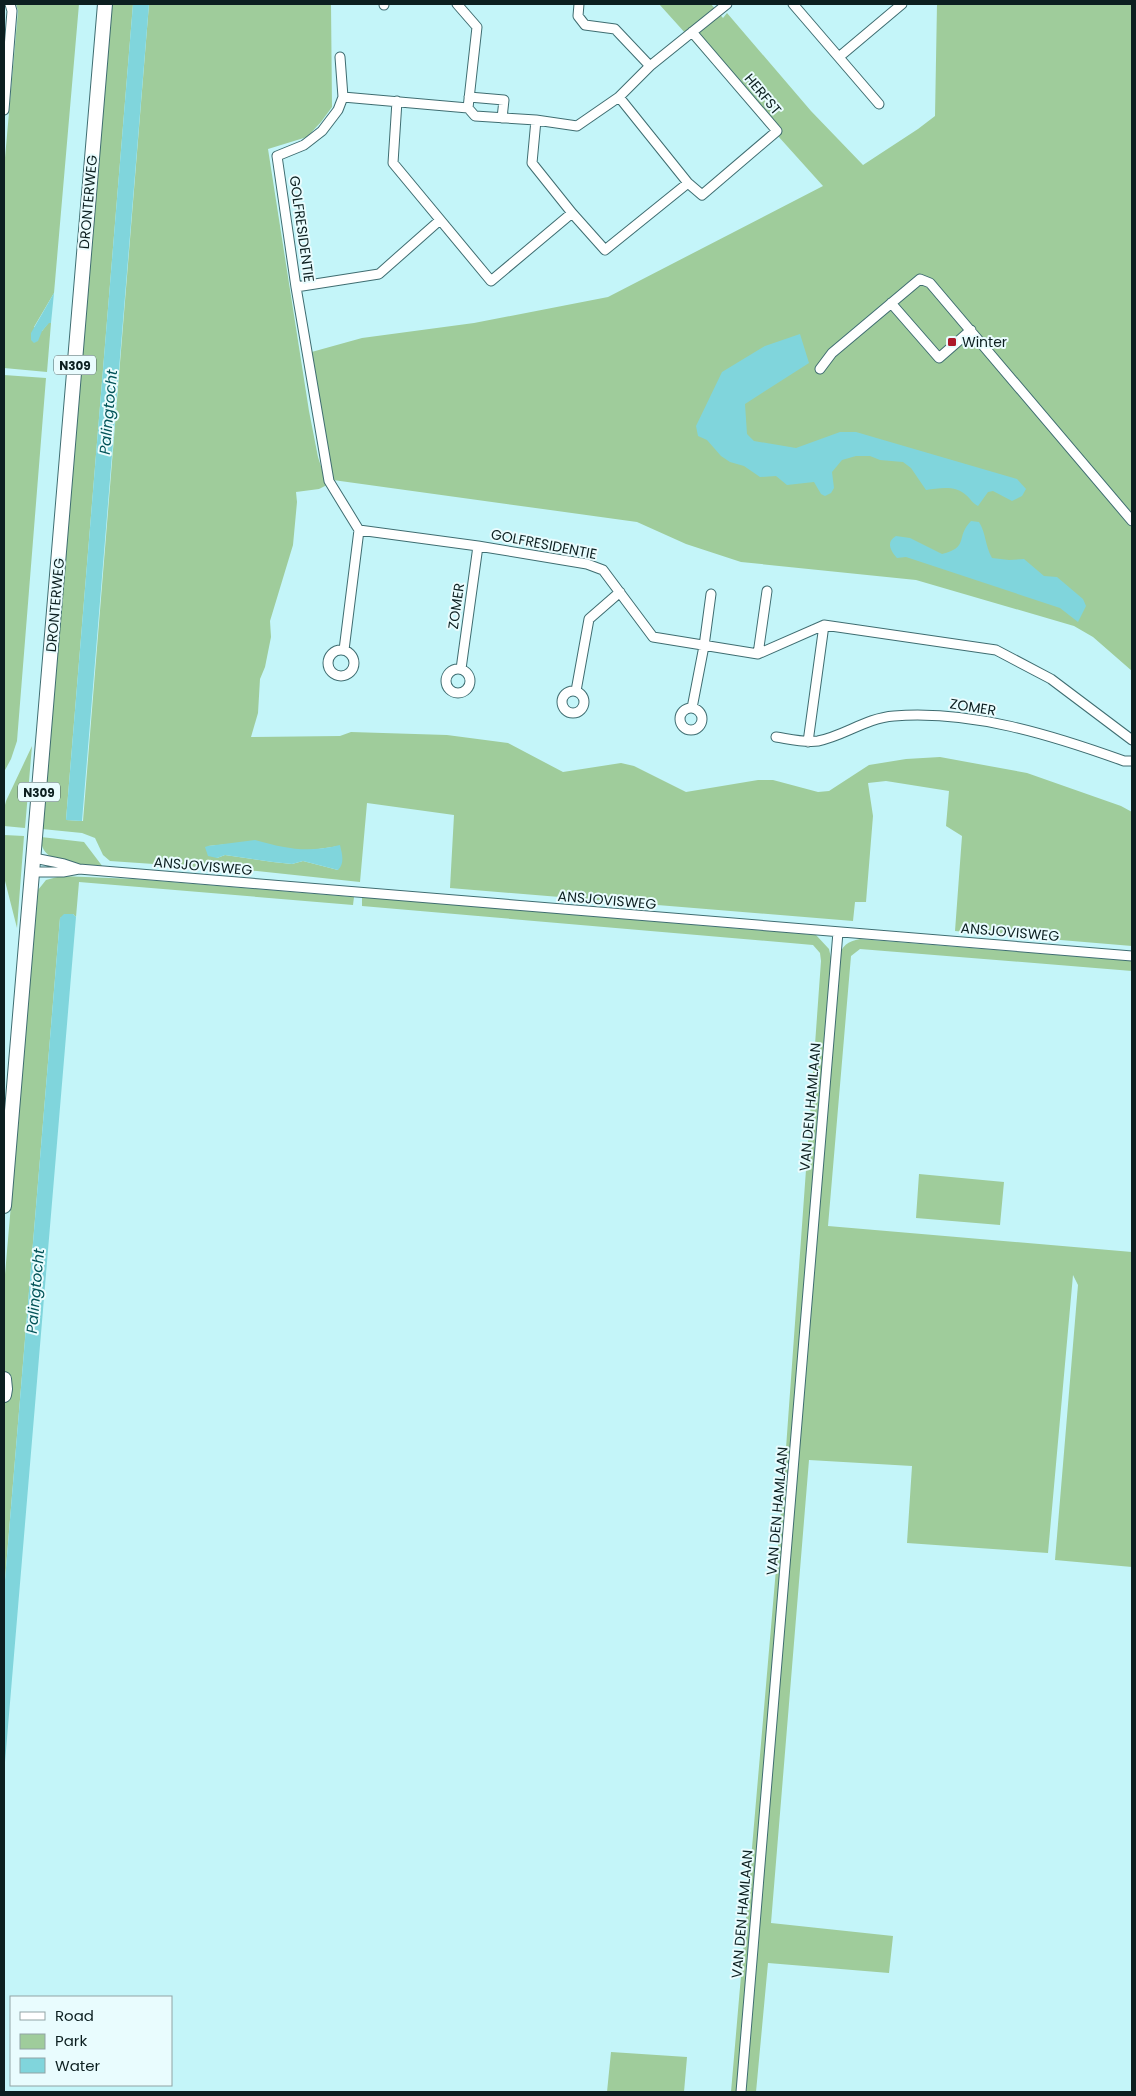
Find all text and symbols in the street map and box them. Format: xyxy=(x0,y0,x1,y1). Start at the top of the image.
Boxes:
street label: HERFST xyxy=(740,69,786,119)
street label: DRONTERWEG xyxy=(74,154,102,250)
street label: GOLFRESIDENTIE xyxy=(285,174,319,284)
place label: Winter xyxy=(962,332,1007,352)
marker: Winter xyxy=(946,336,958,348)
road number: N309 xyxy=(54,356,96,374)
water label: Palingtocht xyxy=(94,368,122,455)
street label: GOLFRESIDENTIE xyxy=(489,524,599,564)
street label: DRONTERWEG xyxy=(41,557,69,653)
street label: ZOMER xyxy=(443,582,469,630)
street label: ZOMER xyxy=(949,693,997,721)
road number: N309 xyxy=(18,782,60,802)
street label: ANSJOVISWEG xyxy=(153,852,253,880)
street label: ANSJOVISWEG xyxy=(557,886,657,914)
street label: ANSJOVISWEG xyxy=(960,918,1060,946)
street label: VAN DEN HAMLAAN xyxy=(794,1042,826,1172)
water label: Palingtocht xyxy=(21,1247,49,1334)
street label: VAN DEN HAMLAAN xyxy=(761,1446,793,1576)
street label: VAN DEN HAMLAAN xyxy=(726,1849,758,1979)
legend xyxy=(10,1996,172,2086)
text: Road xyxy=(55,2005,94,2026)
text: Park xyxy=(55,2030,87,2051)
text: Water xyxy=(55,2055,101,2076)

